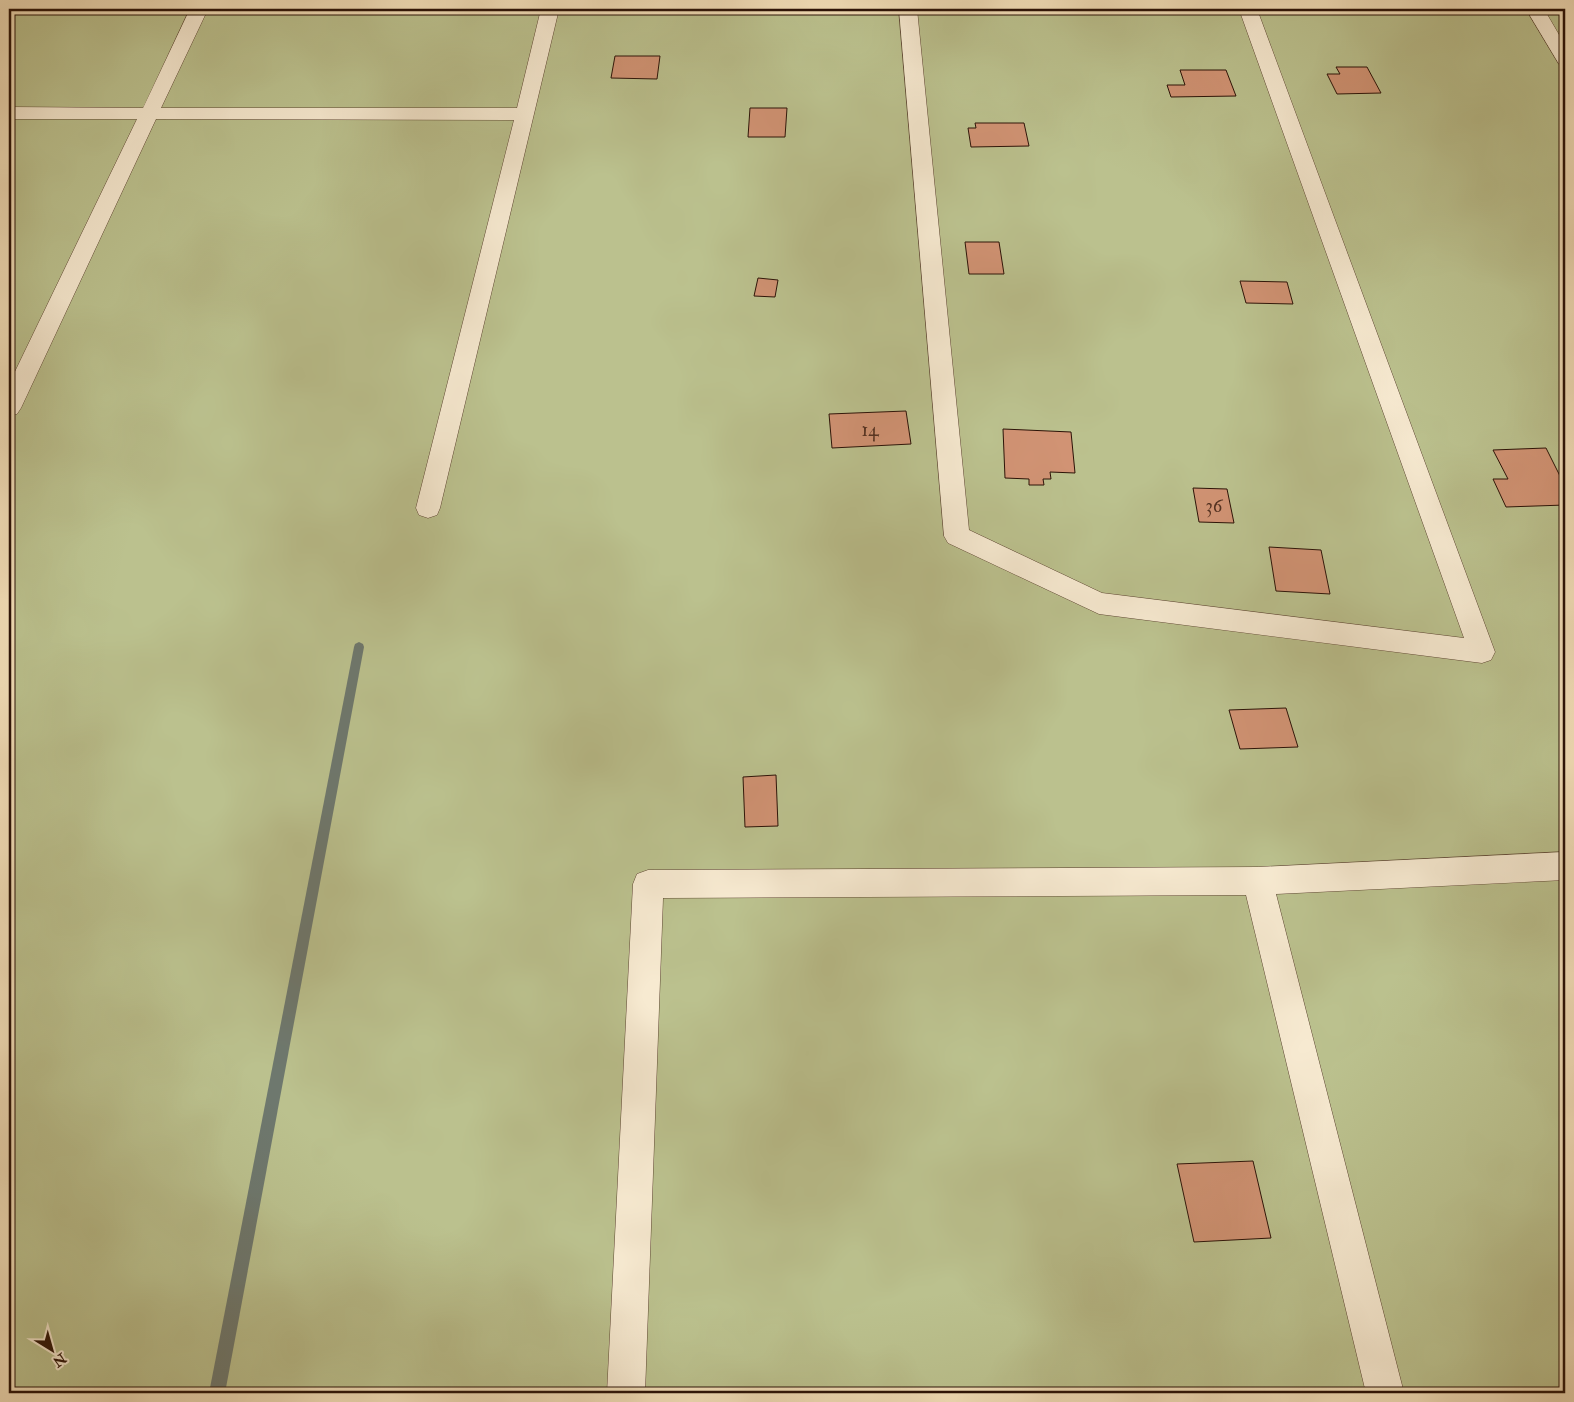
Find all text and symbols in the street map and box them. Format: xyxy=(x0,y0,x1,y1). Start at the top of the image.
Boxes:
house number: 14 xyxy=(861,418,879,442)
house number: 36 xyxy=(1206,494,1224,518)
north arrow xyxy=(28,1324,78,1374)
text: N xyxy=(49,1349,70,1371)

